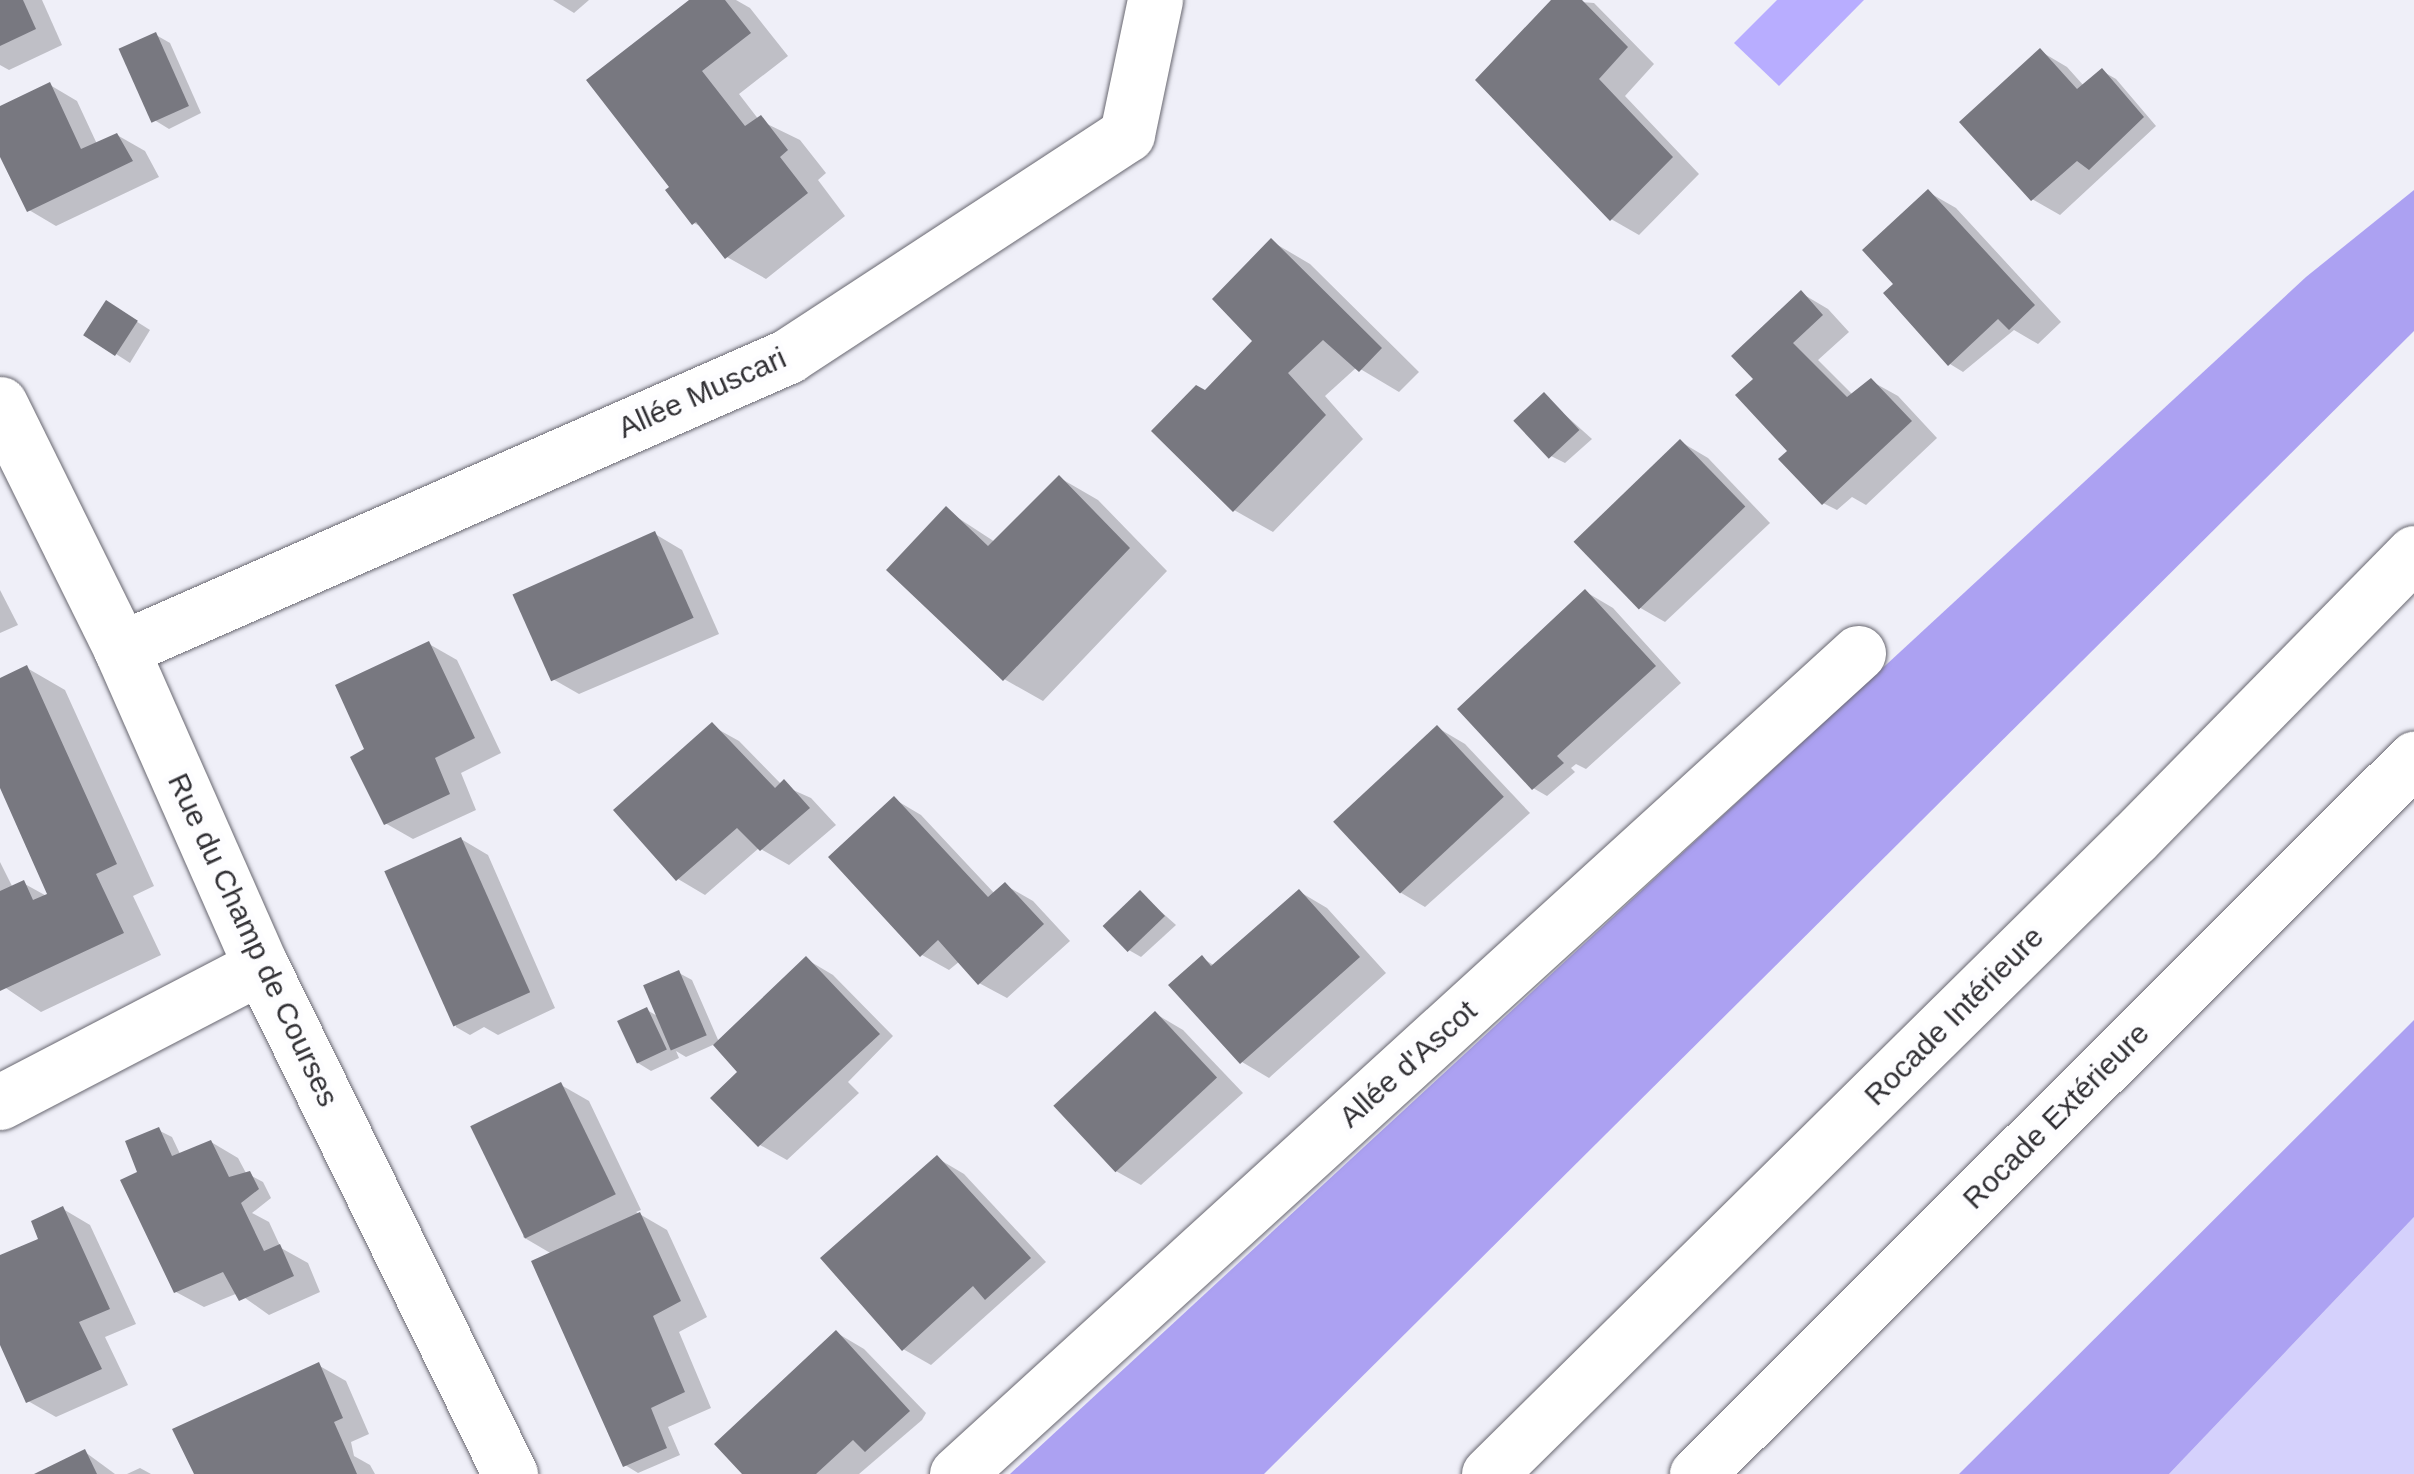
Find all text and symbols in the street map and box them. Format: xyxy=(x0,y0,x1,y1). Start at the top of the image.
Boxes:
street label: Allée Muscari xyxy=(612,340,792,446)
street label: Rue du Champ de Courses xyxy=(160,768,346,1112)
street label: Rocade Intérieure xyxy=(1857,919,2051,1113)
street label: Allée d'Ascot xyxy=(1332,993,1484,1135)
street label: Rocade Extérieure xyxy=(1955,1015,2157,1217)

